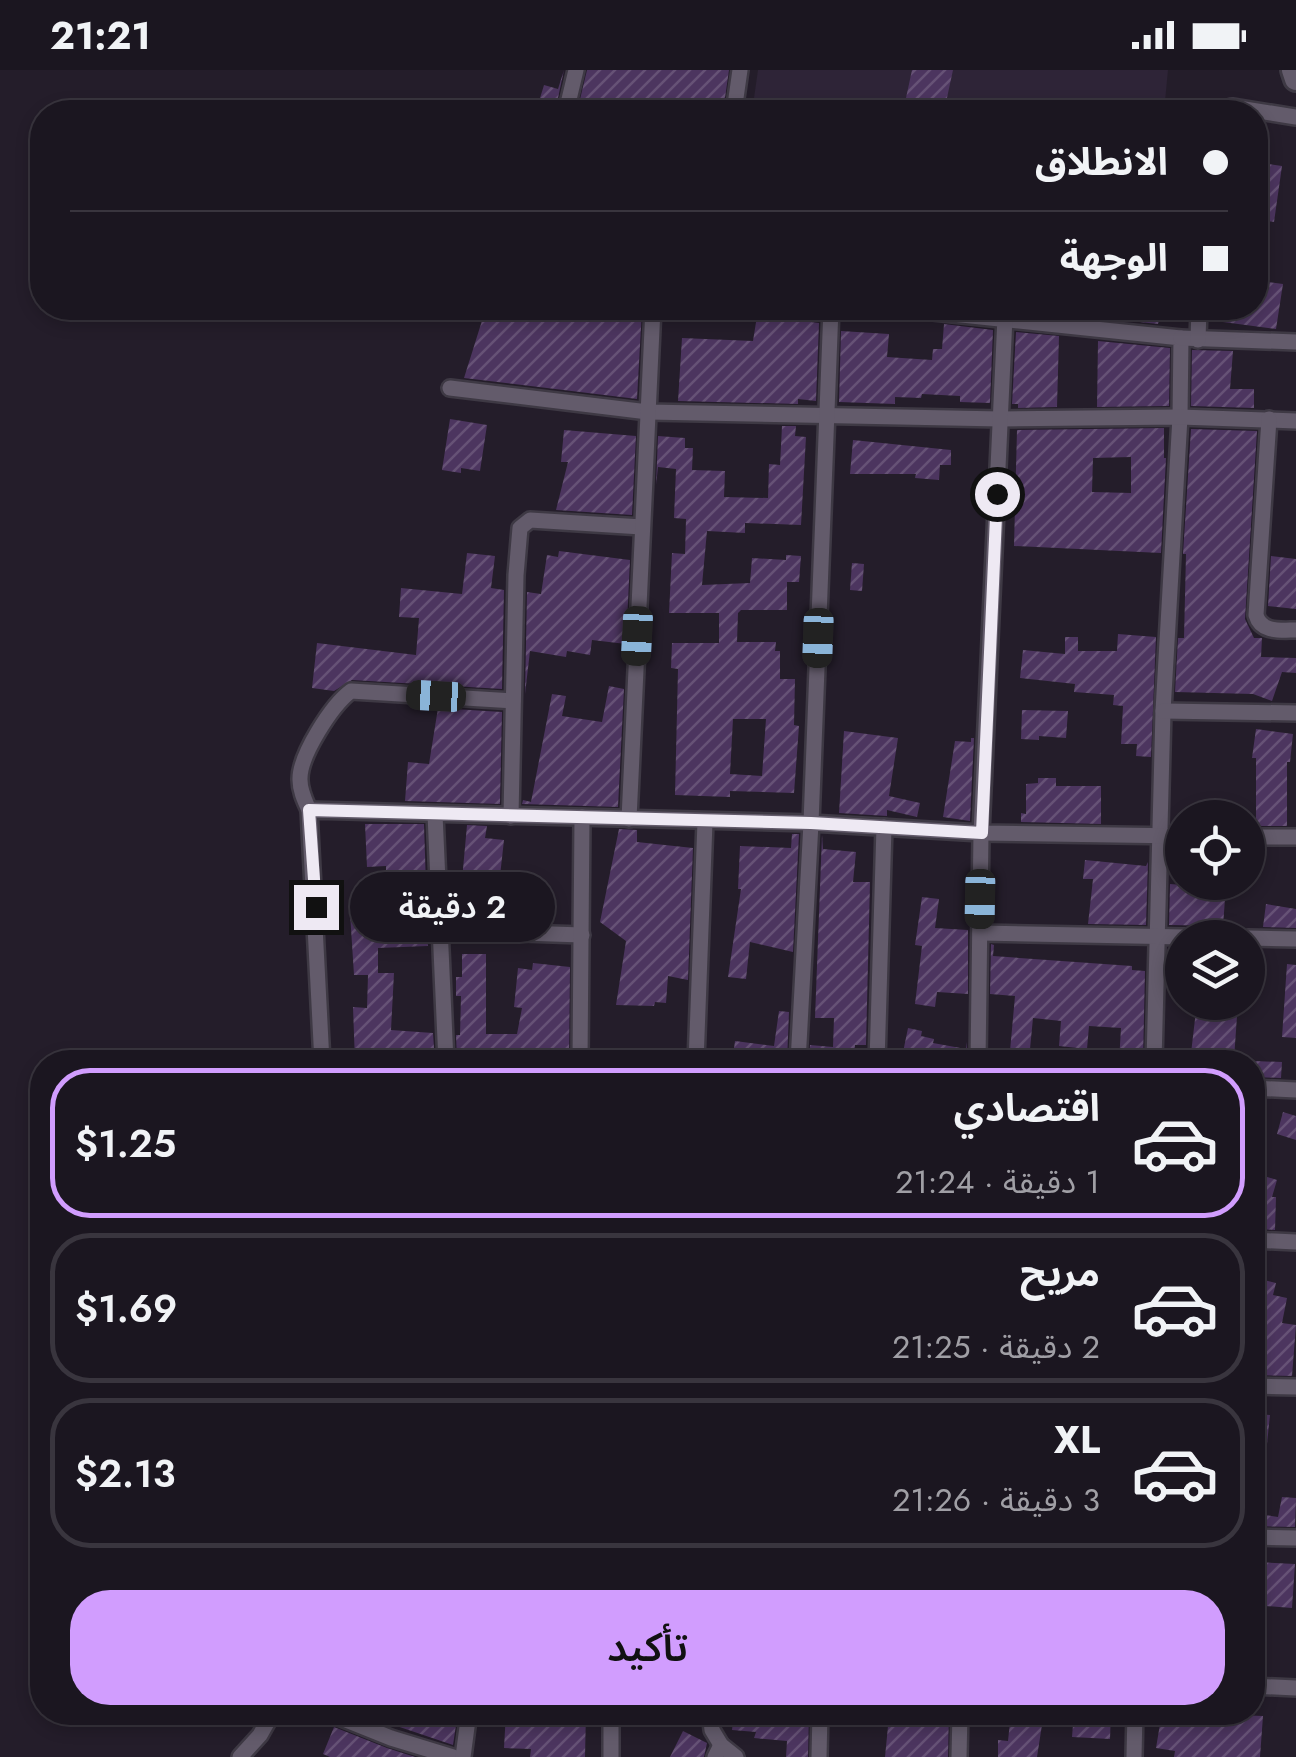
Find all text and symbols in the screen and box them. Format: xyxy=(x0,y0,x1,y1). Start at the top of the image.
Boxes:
text: 21:21 xyxy=(50,8,151,63)
text: الانطلاق xyxy=(1035,134,1168,189)
text: الوجهة xyxy=(1060,230,1168,285)
route start xyxy=(975,472,1020,517)
car xyxy=(620,605,654,667)
car xyxy=(802,607,834,669)
car xyxy=(405,679,467,713)
map controls xyxy=(1165,800,1265,1020)
button: locate xyxy=(1165,800,1265,900)
car xyxy=(964,869,996,929)
callout: 2 دقيقة xyxy=(351,872,556,942)
text: 2 دقيقة xyxy=(399,884,506,930)
route end xyxy=(294,885,339,930)
button: layers xyxy=(1165,920,1265,1020)
text: اقتصادي xyxy=(954,1080,1100,1135)
icon: car xyxy=(1130,1098,1220,1188)
text: $1.25 xyxy=(75,1116,176,1171)
text: 1 دقيقة · 21:24 xyxy=(895,1159,1100,1205)
text: مريح xyxy=(1020,1245,1100,1300)
icon: car xyxy=(1130,1263,1220,1353)
text: $1.69 xyxy=(75,1281,177,1336)
text: 2 دقيقة · 21:25 xyxy=(892,1324,1100,1370)
text: XL xyxy=(1054,1412,1100,1467)
icon: car xyxy=(1130,1428,1220,1518)
text: $2.13 xyxy=(75,1446,175,1501)
text: 3 دقيقة · 21:26 xyxy=(892,1477,1100,1523)
button: تأكيد xyxy=(70,1590,1225,1705)

